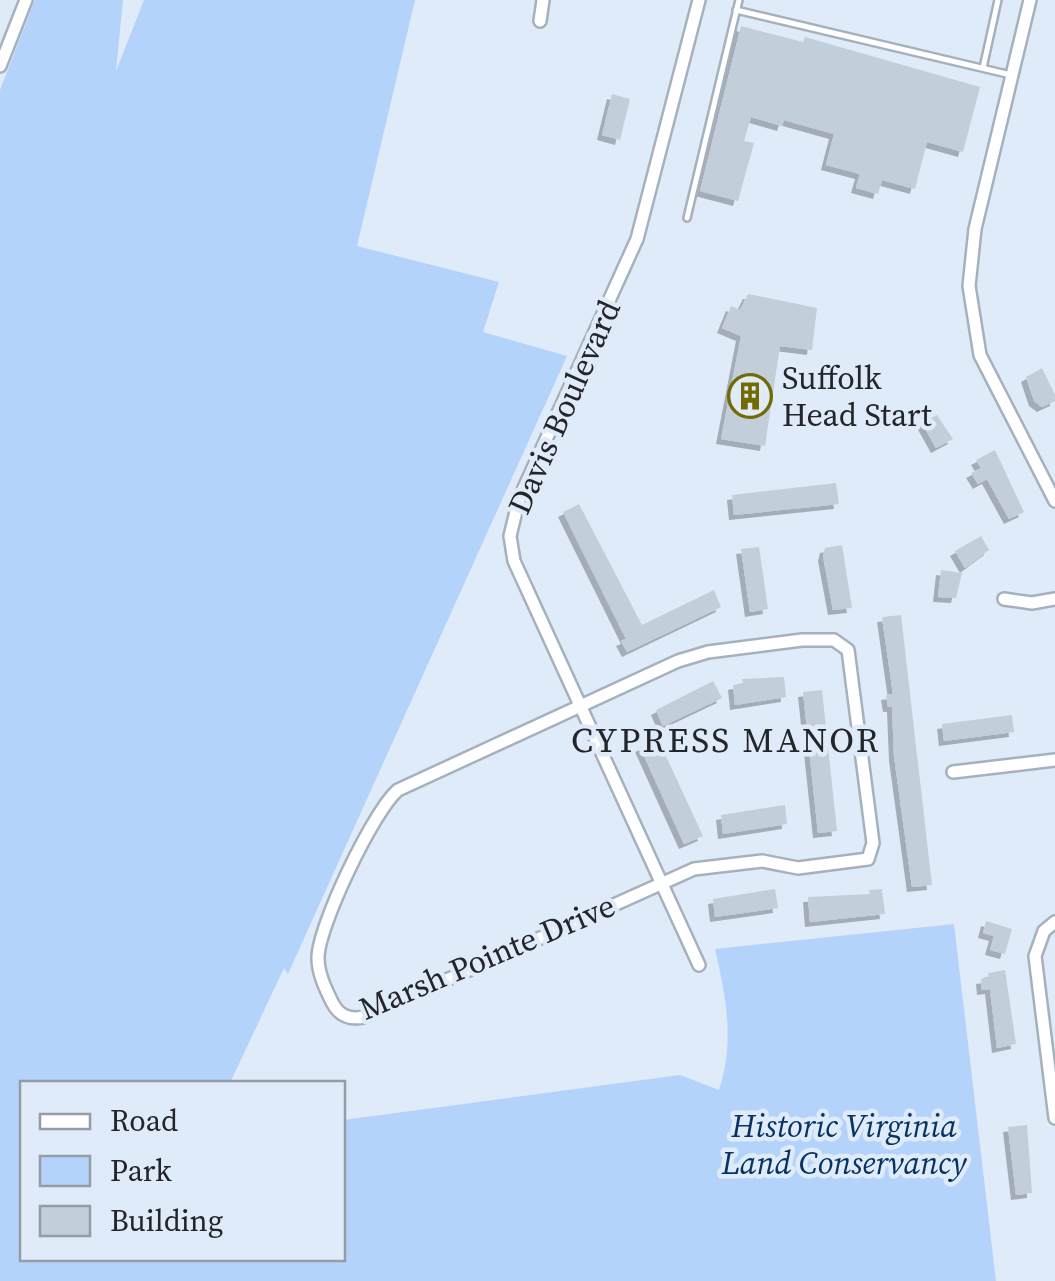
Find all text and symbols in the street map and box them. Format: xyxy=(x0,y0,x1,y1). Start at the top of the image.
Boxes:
street label: Davis Boulevard xyxy=(497,293,631,521)
place label: Suffolk Head Start xyxy=(782,356,932,437)
building icon: Suffolk Head Start xyxy=(727,373,773,419)
district label: CYPRESS MANOR xyxy=(571,716,881,764)
street label: Marsh Pointe Drive xyxy=(352,883,622,1031)
legend xyxy=(20,1081,345,1261)
text: Road xyxy=(110,1100,178,1141)
park label: Historic Virginia Land Conservancy xyxy=(721,1104,967,1185)
text: Park xyxy=(110,1150,172,1191)
text: Building xyxy=(110,1200,223,1241)

